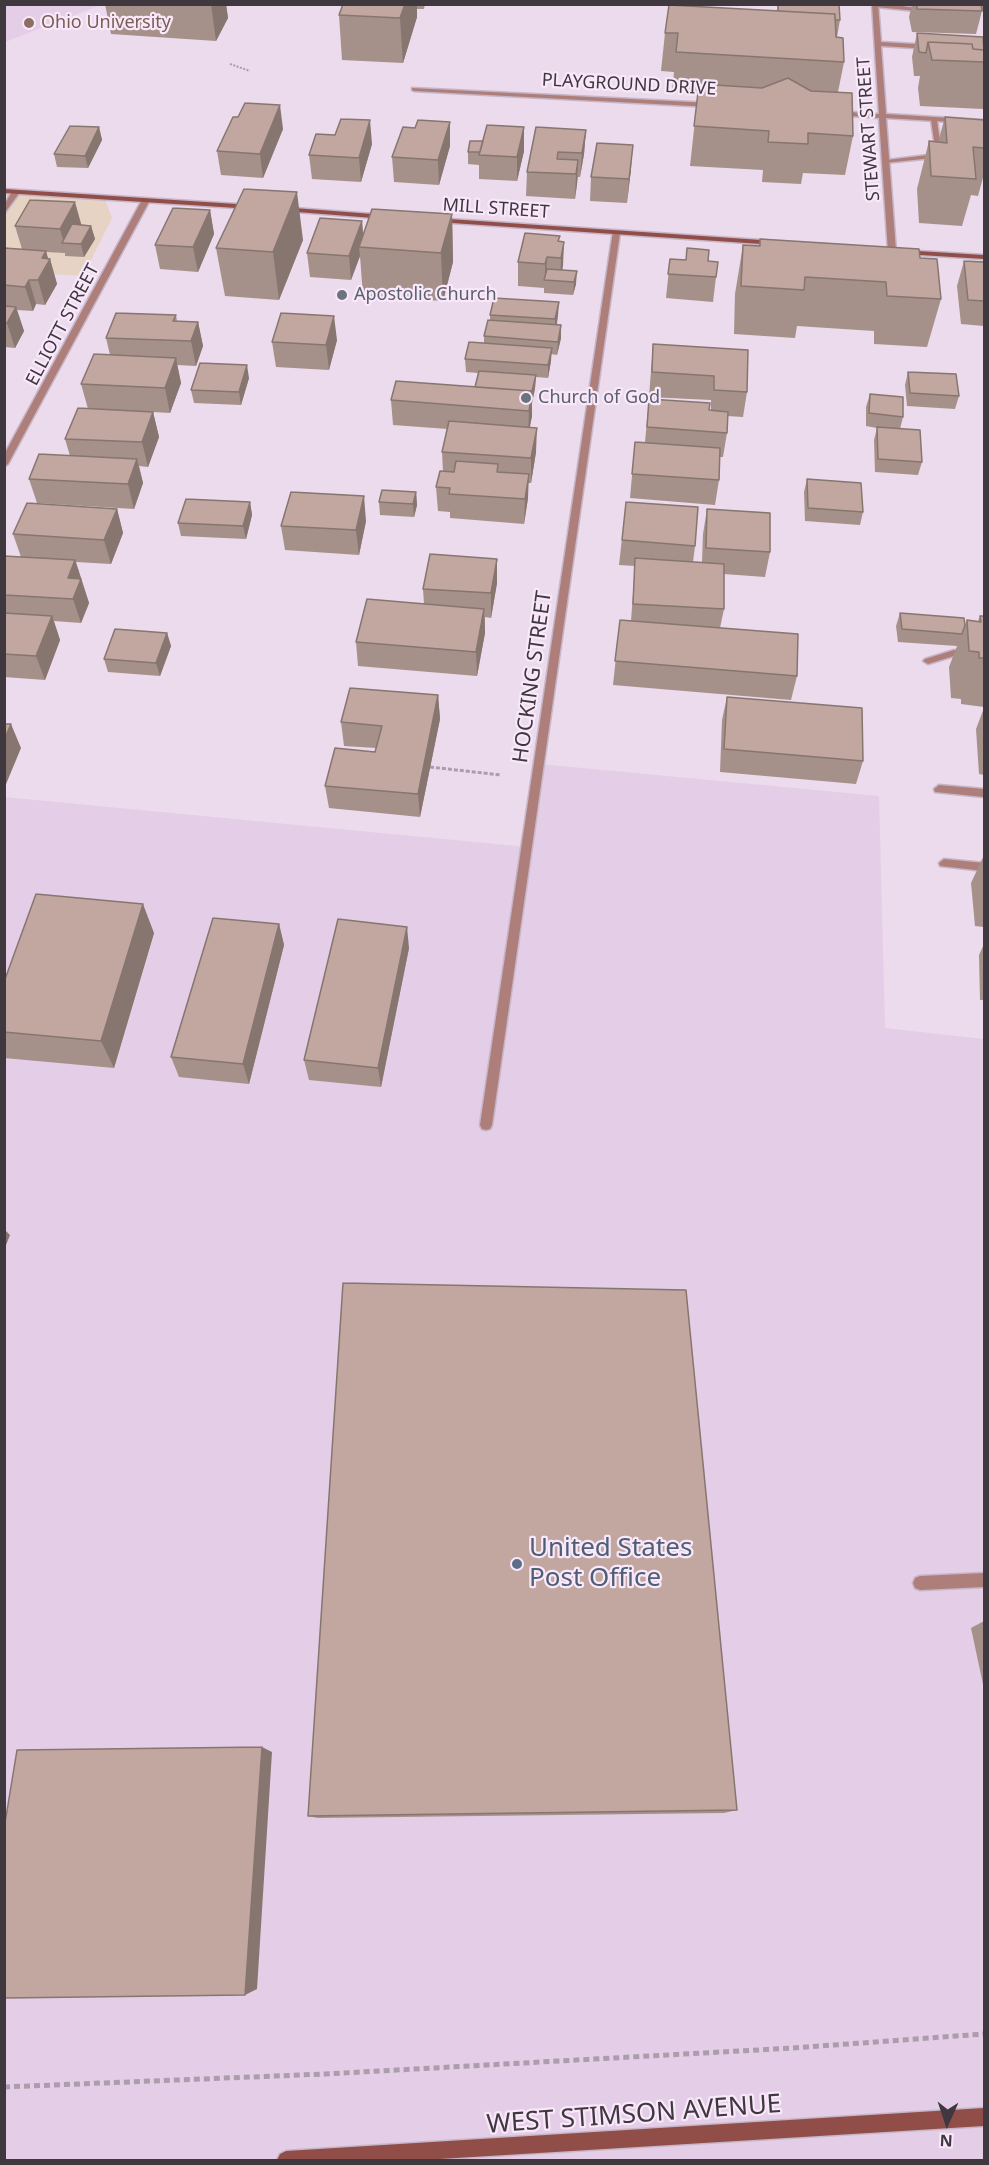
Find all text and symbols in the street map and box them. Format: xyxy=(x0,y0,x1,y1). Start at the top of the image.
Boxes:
place label: Ohio University xyxy=(41,12,171,34)
marker: Ohio University xyxy=(22,16,36,30)
street label: STEWART STREET xyxy=(853,56,885,202)
street label: PLAYGROUND DRIVE xyxy=(541,70,717,100)
street label: MILL STREET xyxy=(442,194,550,224)
street label: ELLIOTT STREET xyxy=(22,260,104,390)
place label: Apostolic Church xyxy=(354,284,497,306)
marker: Apostolic Church xyxy=(335,288,349,302)
place label: Church of God xyxy=(538,387,660,409)
marker: Church of God xyxy=(519,391,533,405)
street label: HOCKING STREET xyxy=(508,589,558,765)
place label: United States Post Office xyxy=(529,1533,692,1594)
marker: United States Post Office xyxy=(510,1557,524,1571)
street label: WEST STIMSON AVENUE xyxy=(486,2089,782,2141)
north arrow xyxy=(917,2093,977,2153)
text: N xyxy=(939,2130,953,2152)

